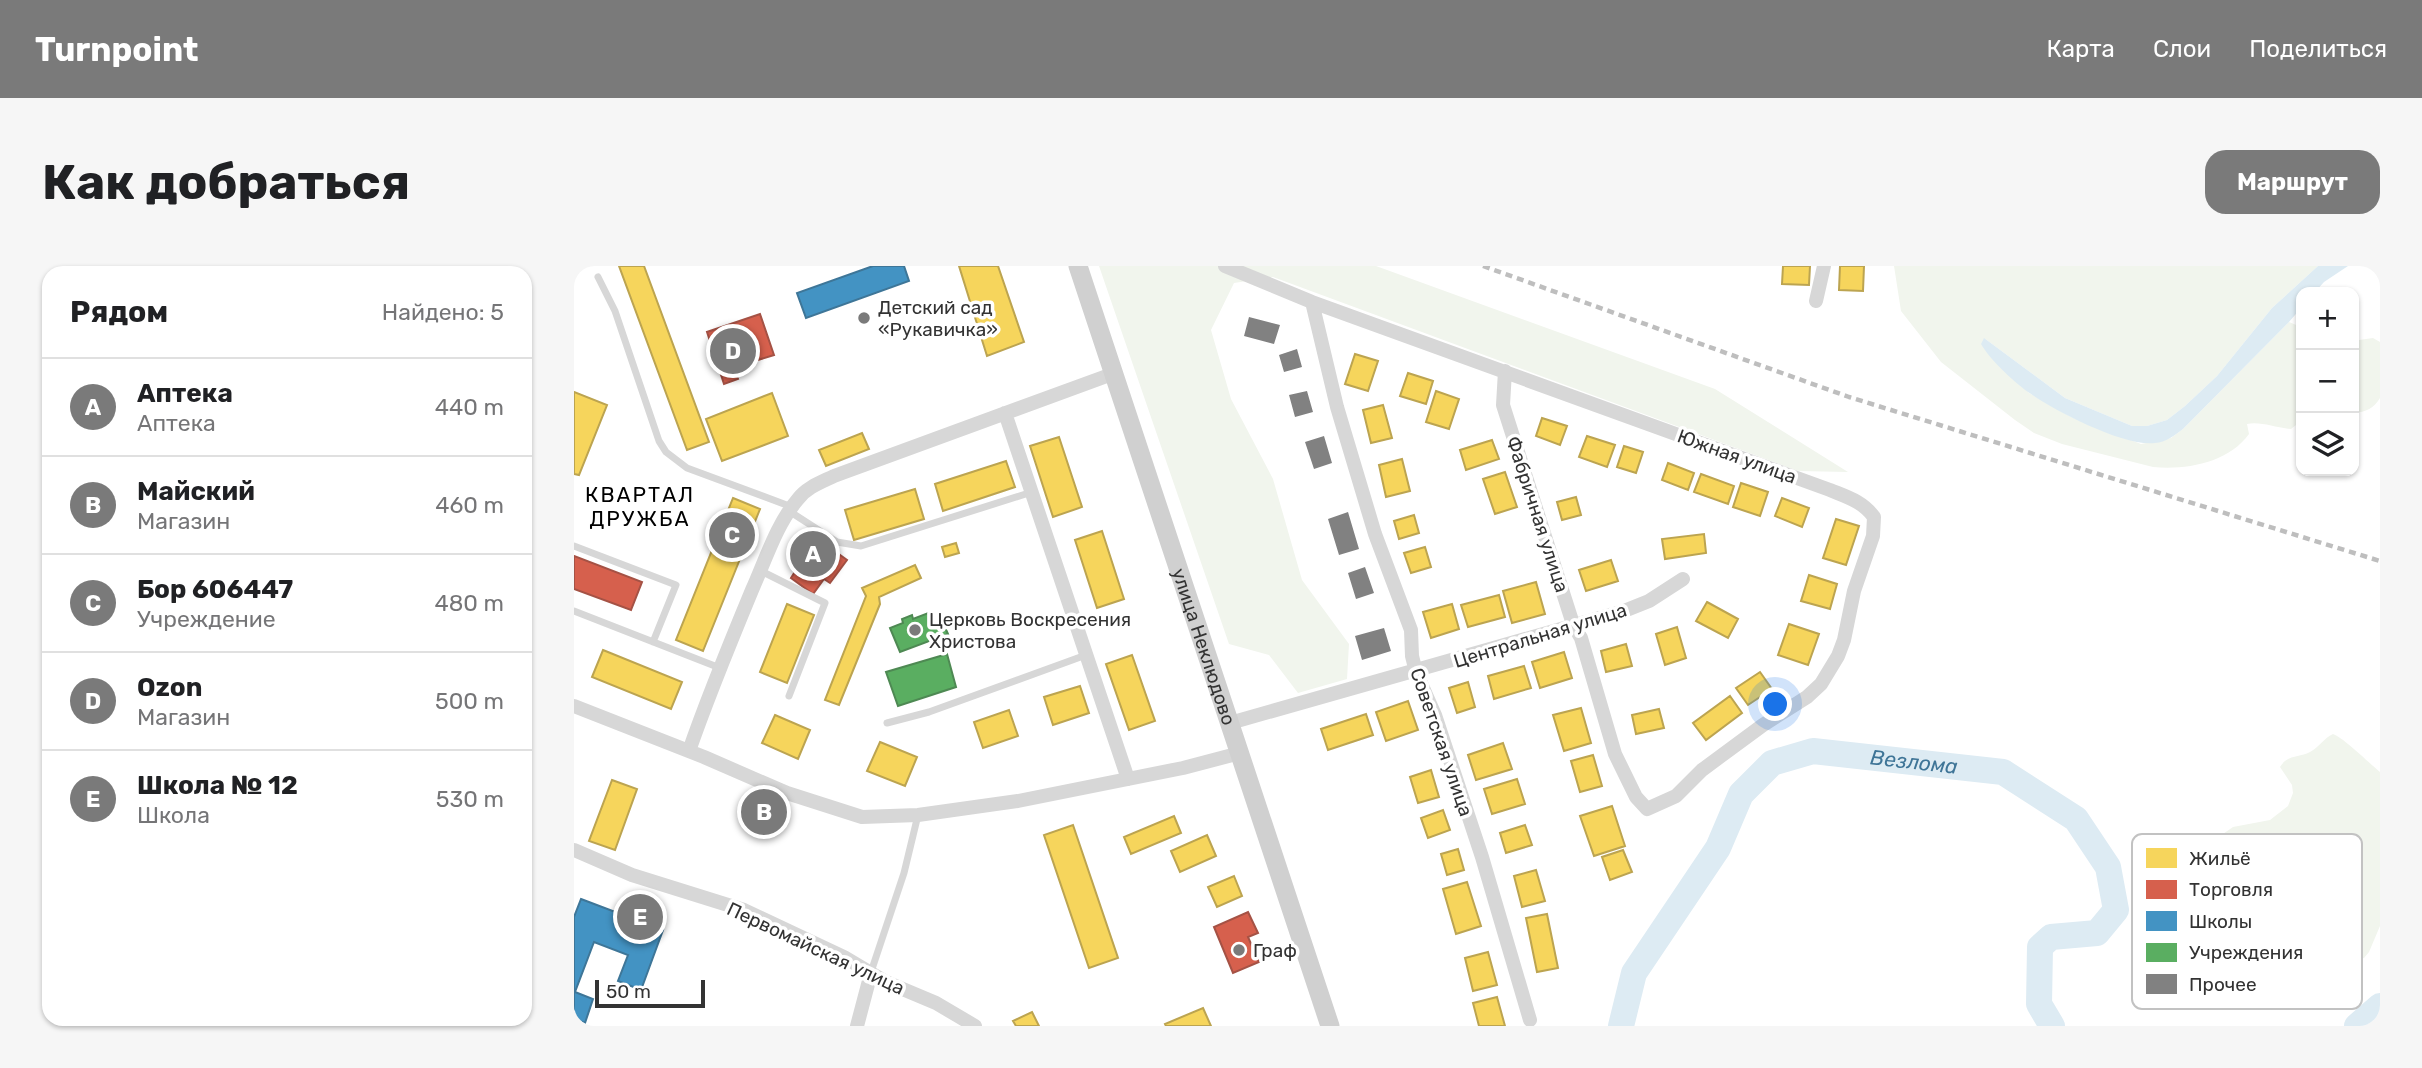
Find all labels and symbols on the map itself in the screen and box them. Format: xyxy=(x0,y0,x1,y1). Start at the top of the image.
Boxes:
place label: Детский сад «Рукавичка» xyxy=(878,296,998,341)
marker: Детский сад «Рукавичка» xyxy=(856,310,872,326)
pin: D xyxy=(710,325,756,377)
street label: Южная улица xyxy=(1674,424,1799,489)
street label: Фабричная улица xyxy=(1501,433,1574,595)
district label: КВАРТАЛ ДРУЖБА xyxy=(585,482,695,531)
pin: C xyxy=(709,509,755,561)
pin: A xyxy=(790,528,836,580)
street label: улица Неклюдово xyxy=(1167,565,1240,728)
street label: Центральная улица xyxy=(1451,598,1630,673)
place label: Церковь Воскресения Христова xyxy=(929,608,1131,653)
marker: Церковь Воскресения Христова xyxy=(907,622,923,638)
street label: Советская улица xyxy=(1405,665,1478,819)
your location xyxy=(1758,687,1792,721)
water label: Везлома xyxy=(1869,744,1959,779)
pin: B xyxy=(741,786,787,838)
legend xyxy=(2132,834,2362,1009)
text: Жильё xyxy=(2189,847,2251,870)
text: Торговля xyxy=(2189,878,2273,901)
pin: E xyxy=(617,891,663,943)
street label: Первомайская улица xyxy=(723,897,908,1000)
text: Школы xyxy=(2189,910,2252,933)
place label: Граф xyxy=(1253,939,1297,962)
text: Учреждения xyxy=(2189,941,2303,964)
marker: Граф xyxy=(1231,942,1247,958)
text: Прочее xyxy=(2189,973,2257,996)
scale bar xyxy=(595,977,705,1009)

